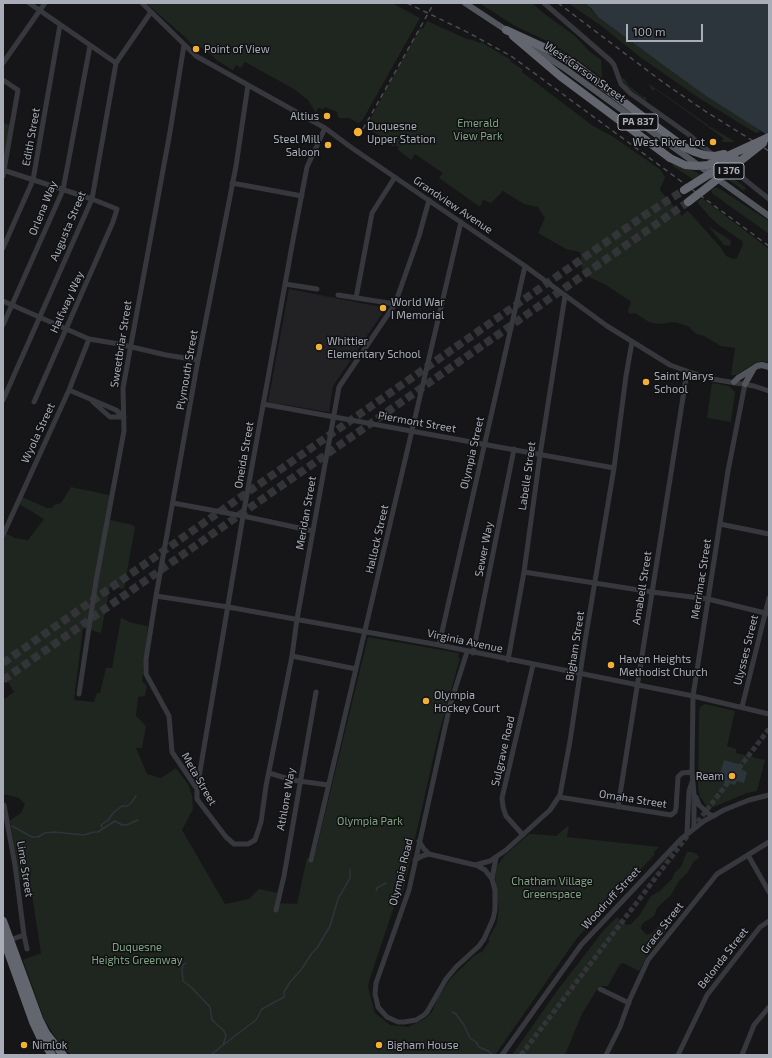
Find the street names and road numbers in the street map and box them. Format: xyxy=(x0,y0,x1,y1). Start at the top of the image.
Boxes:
street label: West Carson Street xyxy=(542,39,628,105)
street label: Edith Street xyxy=(19,107,43,167)
road number: PA 837 xyxy=(618,114,658,130)
road number: I 376 xyxy=(714,163,744,179)
street label: Grandview Avenue xyxy=(411,174,495,236)
street label: Orlena Way xyxy=(26,179,60,237)
street label: Augusta Street xyxy=(47,189,89,263)
street label: Halfway Way xyxy=(47,269,87,335)
street label: Sweetbriar Street xyxy=(108,299,134,389)
street label: Plymouth Street xyxy=(173,329,201,411)
street label: Wyola Street xyxy=(18,401,58,465)
street label: Piermont Street xyxy=(377,409,457,435)
street label: Olympia Street xyxy=(457,415,487,491)
street label: Oneida Street xyxy=(232,420,256,490)
street label: Labelle Street xyxy=(516,441,538,511)
street label: Meridan Street xyxy=(293,475,319,551)
street label: Hallock Street xyxy=(363,503,391,575)
street label: Sewer Way xyxy=(472,520,496,578)
street label: Merrimac Street xyxy=(688,538,714,620)
street label: Amabell Street xyxy=(630,550,654,626)
street label: Bigham Street xyxy=(563,610,587,682)
street label: Ulysses Street xyxy=(731,614,761,686)
street label: Virginia Avenue xyxy=(426,627,504,655)
street label: Sulgrave Road xyxy=(488,715,518,787)
street label: Meta Street xyxy=(179,750,219,808)
street label: Athlone Way xyxy=(274,766,298,832)
street label: Omaha Street xyxy=(598,787,668,811)
street label: Olympia Road xyxy=(386,837,416,907)
street label: Lime Street xyxy=(14,840,36,898)
street label: Woodruff Street xyxy=(579,864,643,932)
street label: Grace Street xyxy=(638,900,686,956)
street label: Belonda Street xyxy=(695,925,751,991)

